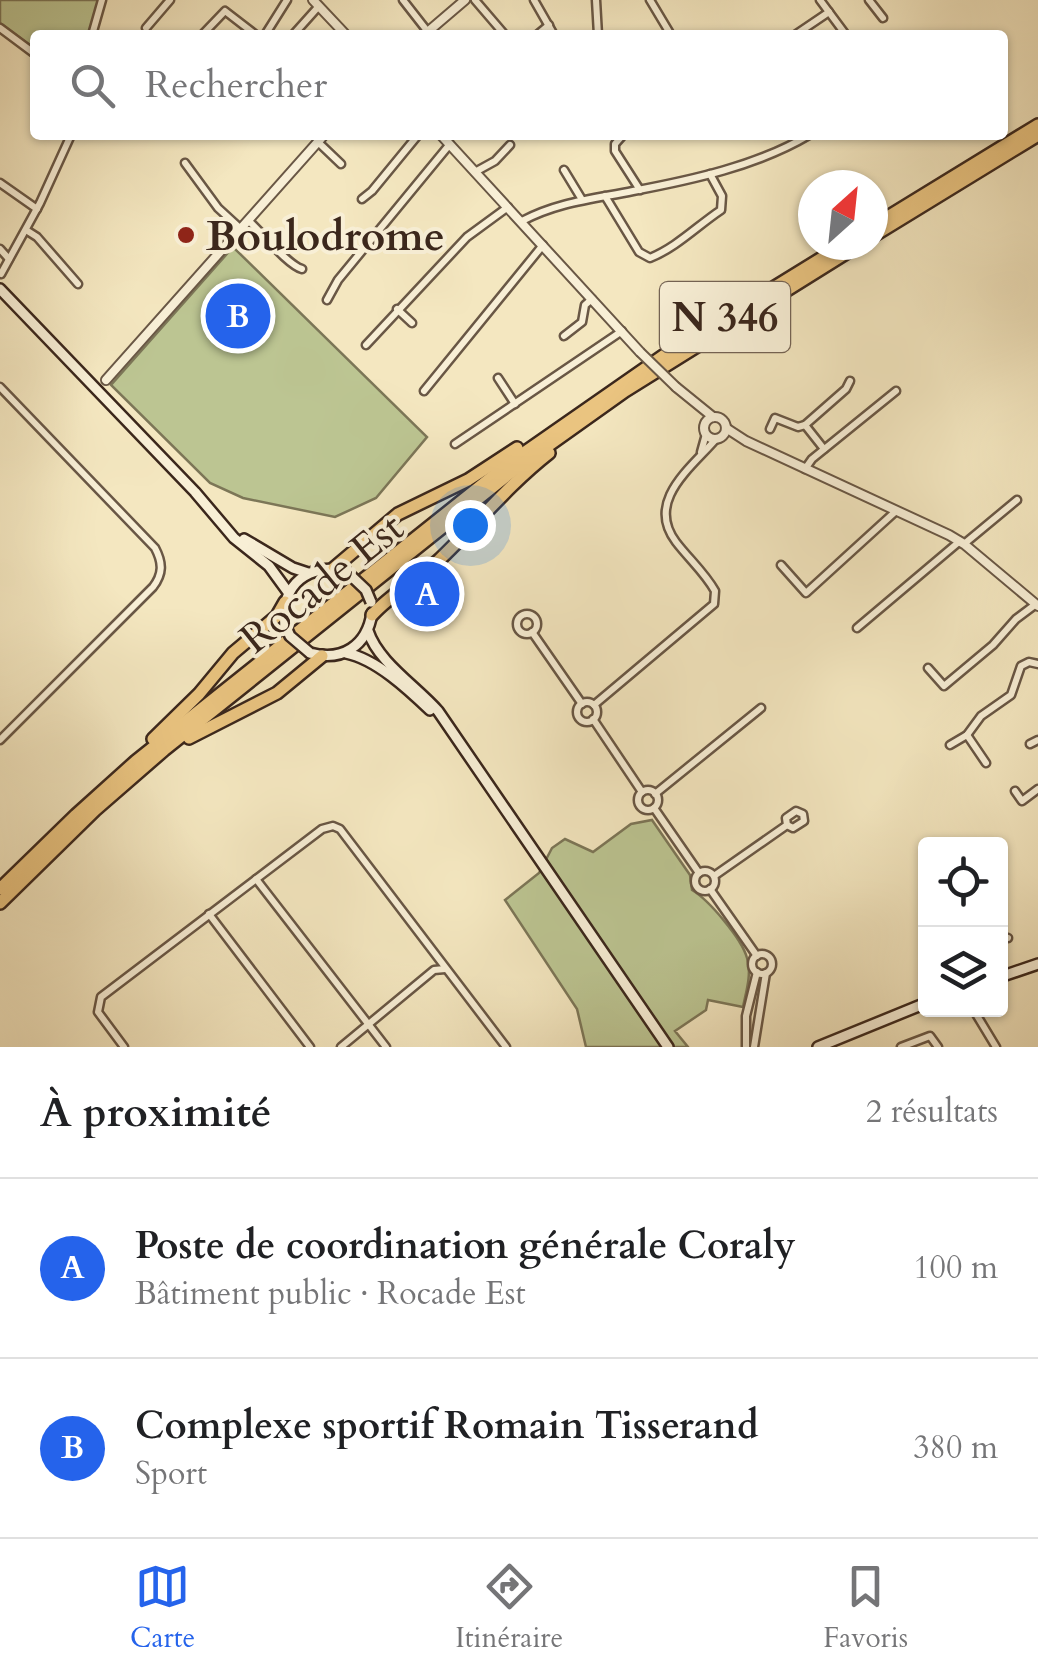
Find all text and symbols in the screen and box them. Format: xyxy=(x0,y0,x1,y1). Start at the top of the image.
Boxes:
search box xyxy=(30,30,1008,140)
icon: search xyxy=(65,58,120,113)
text: Rechercher xyxy=(145,59,327,111)
north arrow xyxy=(798,170,888,260)
place label: Boulodrome xyxy=(206,208,445,265)
marker: Boulodrome xyxy=(175,224,197,246)
pin: B xyxy=(206,278,270,354)
road number: N 346 xyxy=(660,282,790,352)
street label: Rocade Est xyxy=(228,500,416,667)
your location xyxy=(445,500,496,551)
pin: A xyxy=(394,556,460,632)
map controls xyxy=(918,837,1008,1017)
button: locate xyxy=(918,837,1008,927)
button: layers xyxy=(918,927,1008,1017)
text: À proximité xyxy=(40,1084,272,1141)
text: 2 résultats xyxy=(866,1090,998,1134)
text: Poste de coordination générale Coraly xyxy=(135,1220,796,1272)
text: A xyxy=(60,1246,85,1290)
text: 100 m xyxy=(913,1246,998,1290)
text: Bâtiment public · Rocade Est xyxy=(135,1272,526,1316)
text: Complexe sportif Romain Tisserand xyxy=(135,1400,759,1452)
text: B xyxy=(61,1426,84,1470)
text: 380 m xyxy=(913,1426,998,1470)
text: Sport xyxy=(135,1452,207,1496)
tab: Carte xyxy=(130,1559,195,1657)
tab: Itinéraire xyxy=(455,1559,563,1657)
tab: Favoris xyxy=(823,1559,908,1657)

